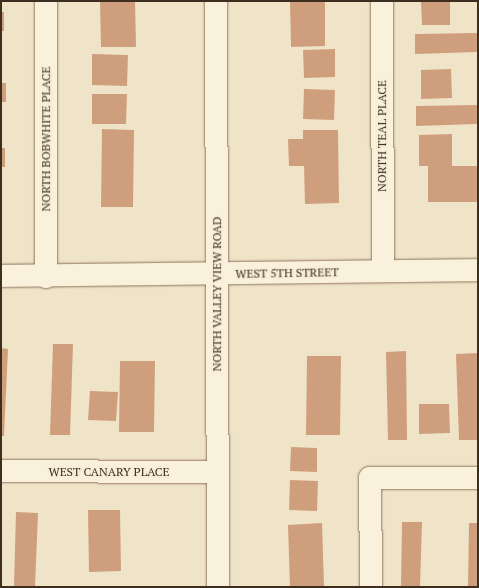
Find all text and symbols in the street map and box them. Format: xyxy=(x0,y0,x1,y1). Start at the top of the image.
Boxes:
street label: NORTH BOBWHITE PLACE xyxy=(39,67,53,211)
street label: NORTH TEAL PLACE xyxy=(375,80,389,192)
street label: NORTH VALLEY VIEW ROAD xyxy=(210,216,224,372)
street label: WEST 5TH STREET xyxy=(235,265,339,281)
street label: WEST CANARY PLACE xyxy=(48,465,170,479)

